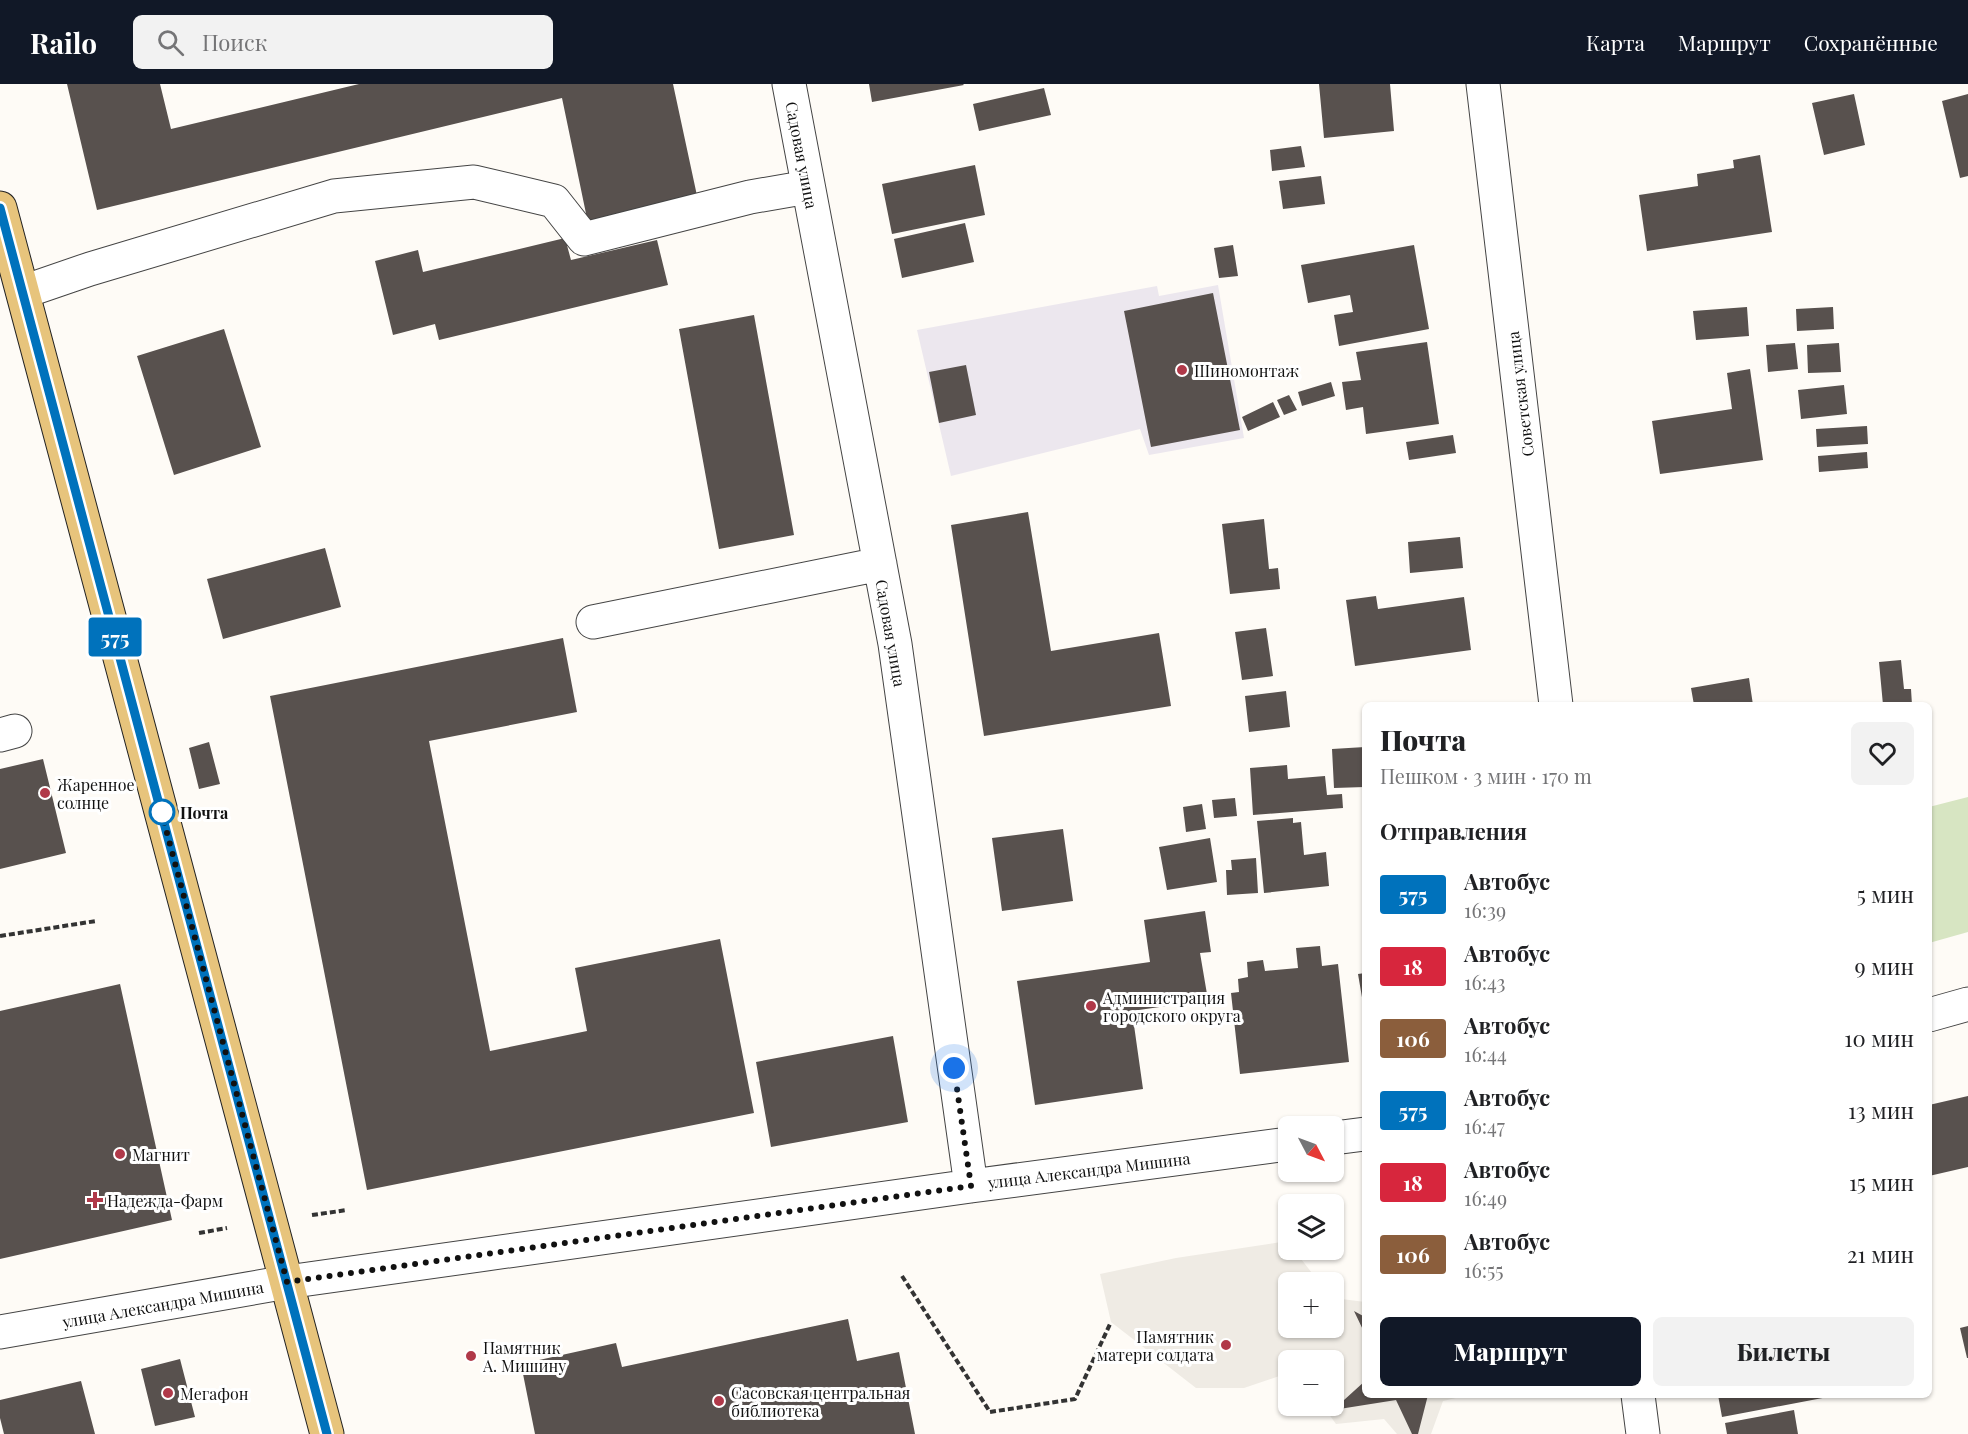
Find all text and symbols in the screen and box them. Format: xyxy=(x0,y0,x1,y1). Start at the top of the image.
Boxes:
search box xyxy=(133,15,553,69)
text: Railo xyxy=(30,24,97,61)
icon: search xyxy=(154,26,187,59)
text: Поиск xyxy=(202,27,267,57)
text: Карта xyxy=(1586,28,1645,56)
text: Маршрут xyxy=(1678,28,1771,56)
text: Сохранённые xyxy=(1804,28,1938,56)
street label: Садовая улица xyxy=(781,100,823,210)
street label: Советская улица xyxy=(1502,330,1538,458)
place label: Шиномонтаж xyxy=(1194,360,1299,381)
marker: Шиномонтаж xyxy=(1175,363,1189,377)
street label: Садовая улица xyxy=(871,578,911,688)
line badge: 575 xyxy=(80,618,150,656)
text: 575 xyxy=(101,623,129,651)
text: Почта xyxy=(1380,721,1466,758)
button: heart xyxy=(1851,722,1914,785)
text: Пешком · 3 мин · 170 m xyxy=(1380,762,1592,789)
place label: Жаренное солнце xyxy=(57,774,135,813)
marker: Жаренное солнце xyxy=(38,786,52,800)
marker: Почта xyxy=(149,799,175,825)
place label: Почта xyxy=(180,802,229,823)
text: Отправления xyxy=(1380,816,1527,846)
text: Автобус xyxy=(1464,866,1550,896)
text: 5 мин xyxy=(1857,879,1914,909)
text: 575 xyxy=(1399,880,1427,908)
text: 16:39 xyxy=(1464,896,1506,923)
text: Автобус xyxy=(1464,938,1550,968)
text: 9 мин xyxy=(1854,951,1914,981)
text: 18 xyxy=(1403,952,1423,980)
text: 16:43 xyxy=(1464,968,1506,995)
place label: Администрация городского округа xyxy=(1102,987,1241,1026)
marker: Администрация городского округа xyxy=(1084,999,1098,1013)
text: Автобус xyxy=(1464,1010,1550,1040)
text: 10 мин xyxy=(1844,1023,1914,1053)
text: 106 xyxy=(1396,1024,1430,1052)
text: 16:44 xyxy=(1464,1040,1507,1067)
your location xyxy=(939,1053,969,1083)
text: Автобус xyxy=(1464,1082,1550,1112)
text: 13 мин xyxy=(1848,1095,1914,1125)
text: 575 xyxy=(1399,1096,1427,1124)
text: 16:47 xyxy=(1464,1112,1505,1139)
north arrow xyxy=(1278,1116,1344,1182)
map controls xyxy=(1278,1116,1344,1416)
place label: Магнит xyxy=(132,1144,190,1165)
marker: Магнит xyxy=(113,1147,127,1161)
street label: улица Александра Мишина xyxy=(986,1147,1191,1193)
text: Автобус xyxy=(1464,1154,1550,1184)
text: 15 мин xyxy=(1849,1167,1914,1197)
text: 18 xyxy=(1403,1168,1423,1196)
text: 16:49 xyxy=(1464,1184,1507,1211)
place label: Надежда-Фарм xyxy=(107,1190,223,1211)
marker: Надежда-Фарм xyxy=(88,1193,102,1207)
button: layers xyxy=(1278,1194,1344,1260)
text: Автобус xyxy=(1464,1226,1550,1256)
text: 21 мин xyxy=(1847,1239,1914,1269)
text: 106 xyxy=(1396,1240,1430,1268)
text: 16:55 xyxy=(1464,1256,1504,1283)
button: + xyxy=(1278,1272,1344,1338)
street label: улица Александра Мишина xyxy=(60,1276,265,1332)
button: Маршрут xyxy=(1380,1317,1641,1386)
button: Билеты xyxy=(1653,1317,1914,1386)
place label: Памятник матери солдата xyxy=(1097,1326,1214,1365)
place label: Памятник А. Мишину xyxy=(482,1337,566,1376)
marker: Памятник матери солдата xyxy=(1219,1338,1233,1352)
marker: Памятник А. Мишину xyxy=(464,1349,478,1363)
button: − xyxy=(1278,1350,1344,1416)
place label: Сасовская центральная библиотека xyxy=(731,1382,911,1421)
place label: Мегафон xyxy=(180,1383,249,1404)
marker: Мегафон xyxy=(161,1386,175,1400)
marker: Сасовская центральная библиотека xyxy=(712,1394,726,1408)

